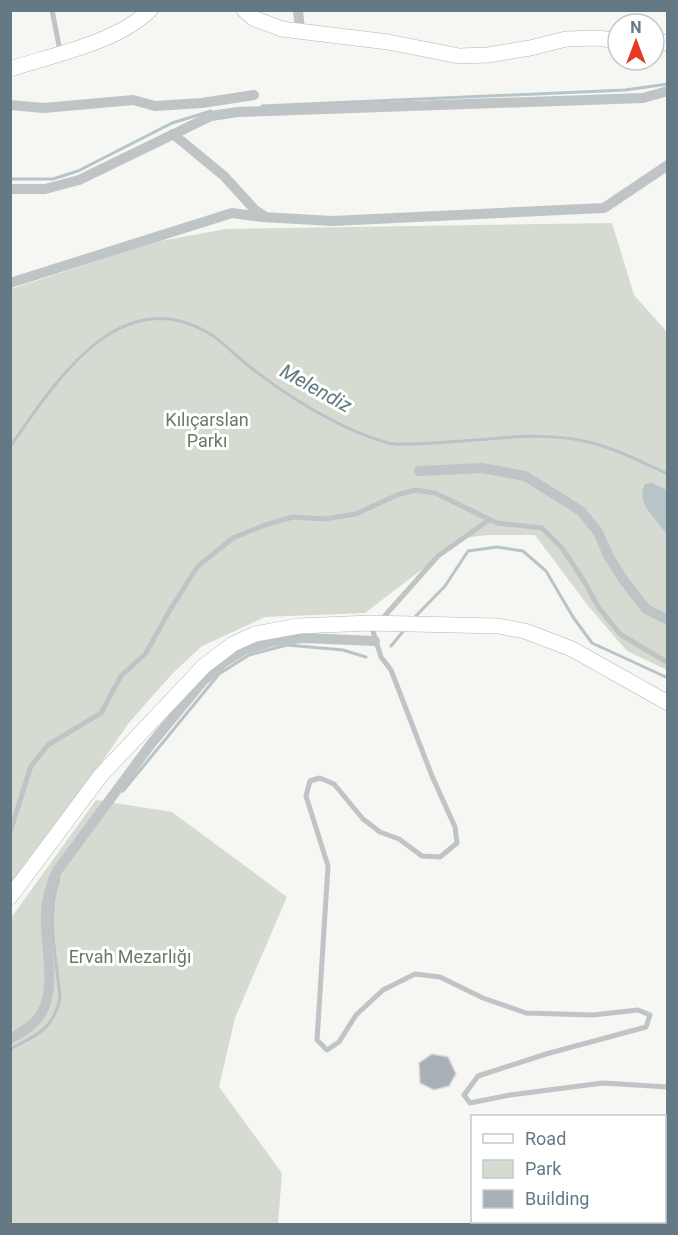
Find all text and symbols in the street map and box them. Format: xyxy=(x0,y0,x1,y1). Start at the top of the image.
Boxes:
north arrow xyxy=(606,12,666,72)
text: N xyxy=(630,18,642,37)
water label: Melendiz xyxy=(276,359,356,418)
park label: Kılıçarslan Parkı xyxy=(165,409,249,451)
park label: Ervah Mezarlığı xyxy=(69,946,191,967)
legend xyxy=(471,1115,666,1223)
text: Road xyxy=(525,1128,566,1149)
text: Park xyxy=(525,1158,562,1179)
text: Building xyxy=(525,1188,589,1209)

